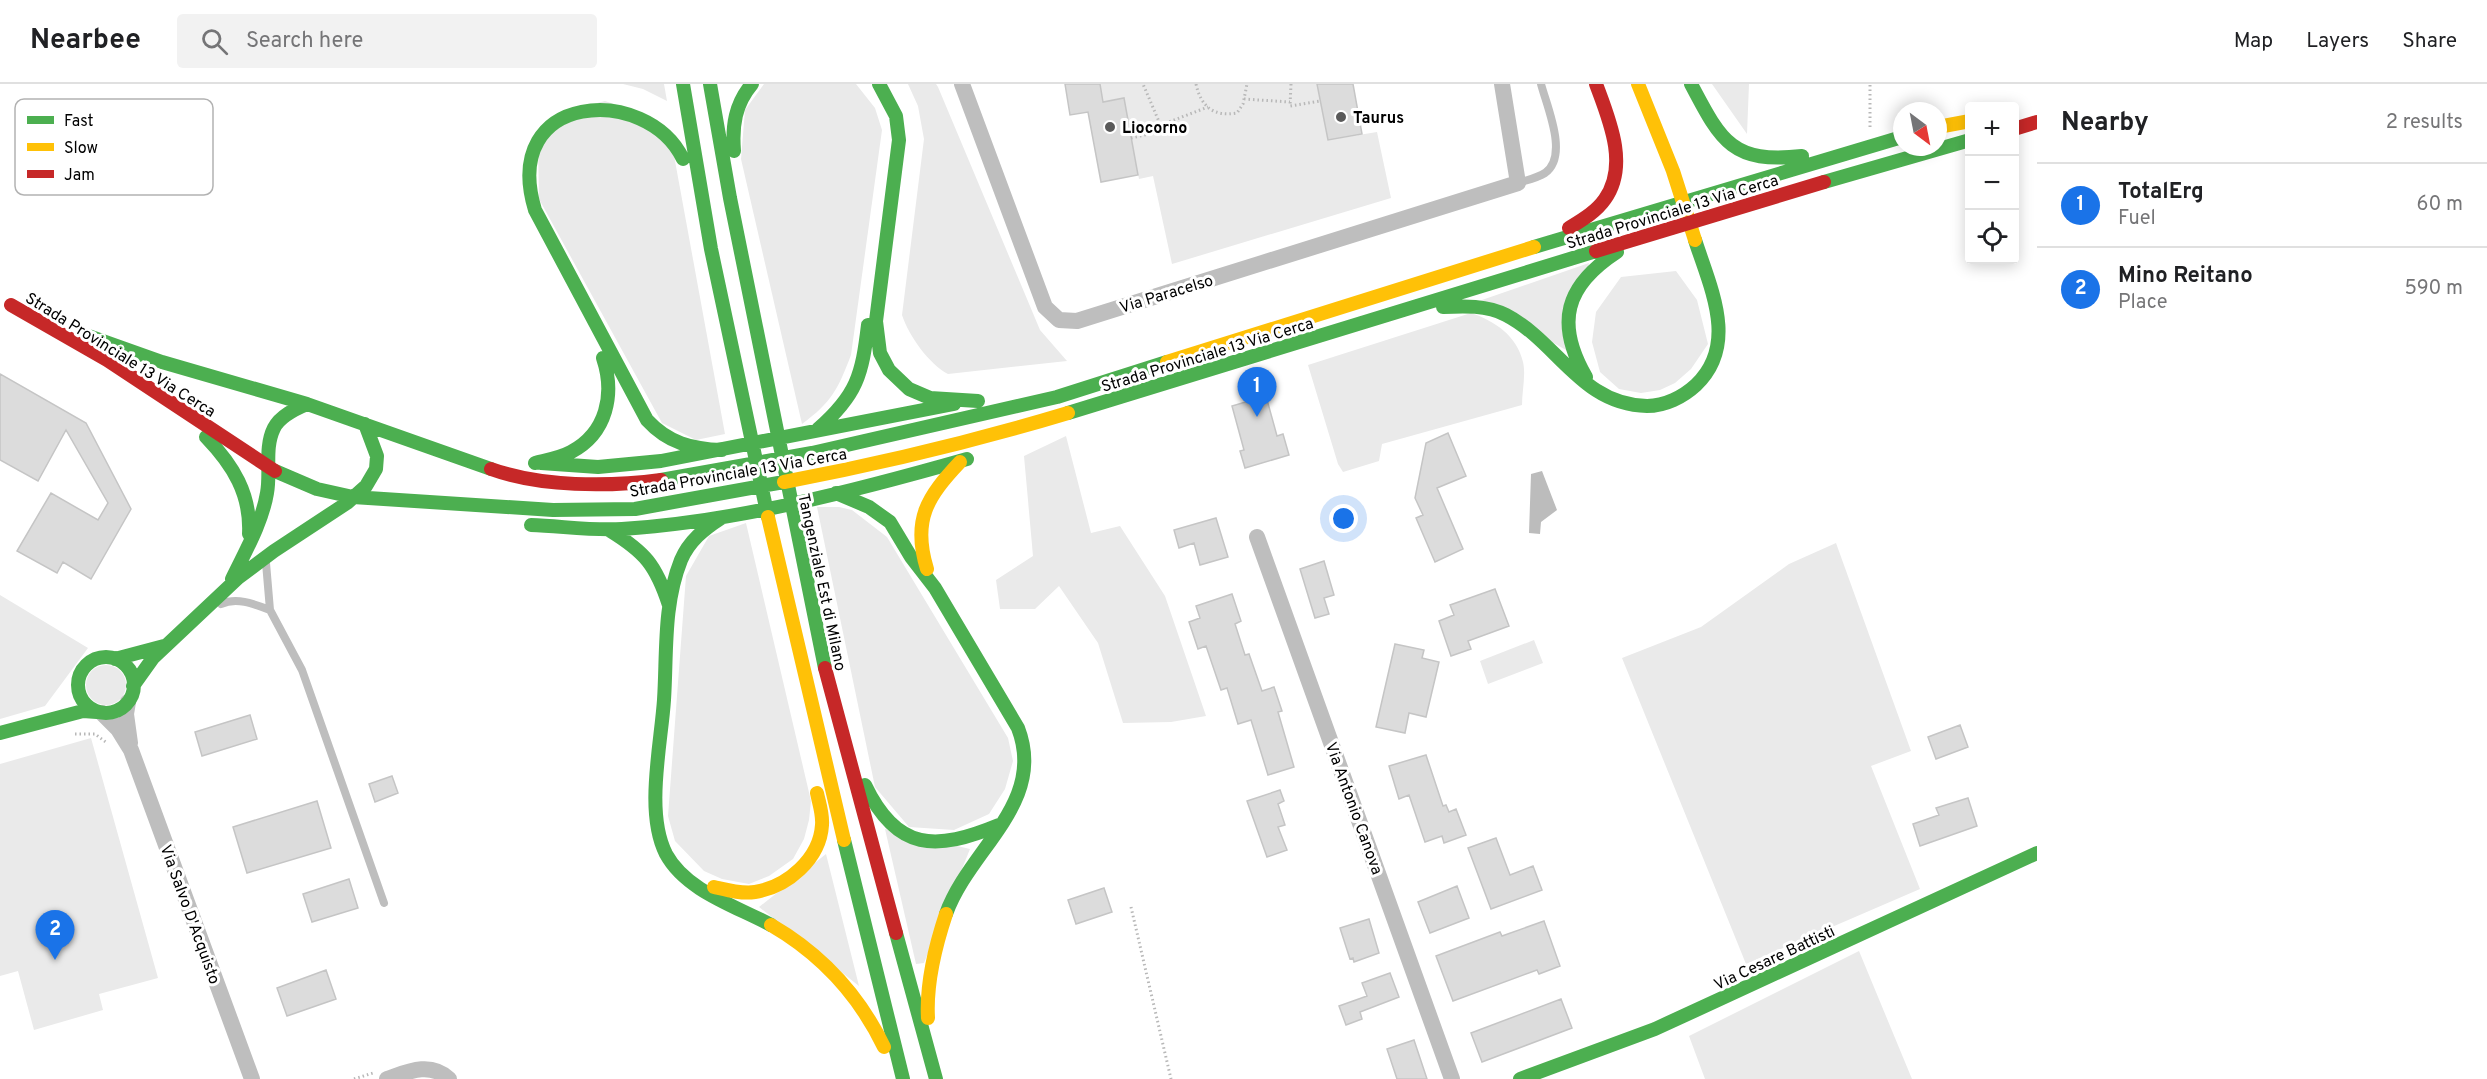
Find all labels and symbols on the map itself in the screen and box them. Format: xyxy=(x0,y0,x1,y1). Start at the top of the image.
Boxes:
legend xyxy=(15,99,213,195)
north arrow xyxy=(1893,102,1947,156)
place label: Taurus xyxy=(1353,109,1404,129)
marker: Taurus xyxy=(1334,110,1348,124)
text: Fast xyxy=(64,112,94,132)
place label: Liocorno xyxy=(1122,119,1187,139)
marker: Liocorno xyxy=(1103,120,1117,134)
text: Slow xyxy=(64,139,98,159)
text: Jam xyxy=(64,166,95,186)
street label: Strada Provinciale 13 Via Cerca xyxy=(1564,171,1781,255)
street label: Via Paracelso xyxy=(1117,271,1216,319)
street label: Strada Provinciale 13 Via Cerca xyxy=(21,289,219,423)
street label: Strada Provinciale 13 Via Cerca xyxy=(1098,312,1316,396)
pin: 1 xyxy=(1238,368,1276,417)
street label: Strada Provinciale 13 Via Cerca xyxy=(628,445,849,503)
street label: Tangenziale Est di Milano xyxy=(792,492,850,673)
your location xyxy=(1329,504,1358,533)
street label: Via Antonio Canova xyxy=(1320,740,1386,878)
street label: Via Salvo D'Acquisto xyxy=(155,842,224,987)
pin: 2 xyxy=(36,910,74,960)
street label: Via Cesare Battisti xyxy=(1711,922,1839,996)

